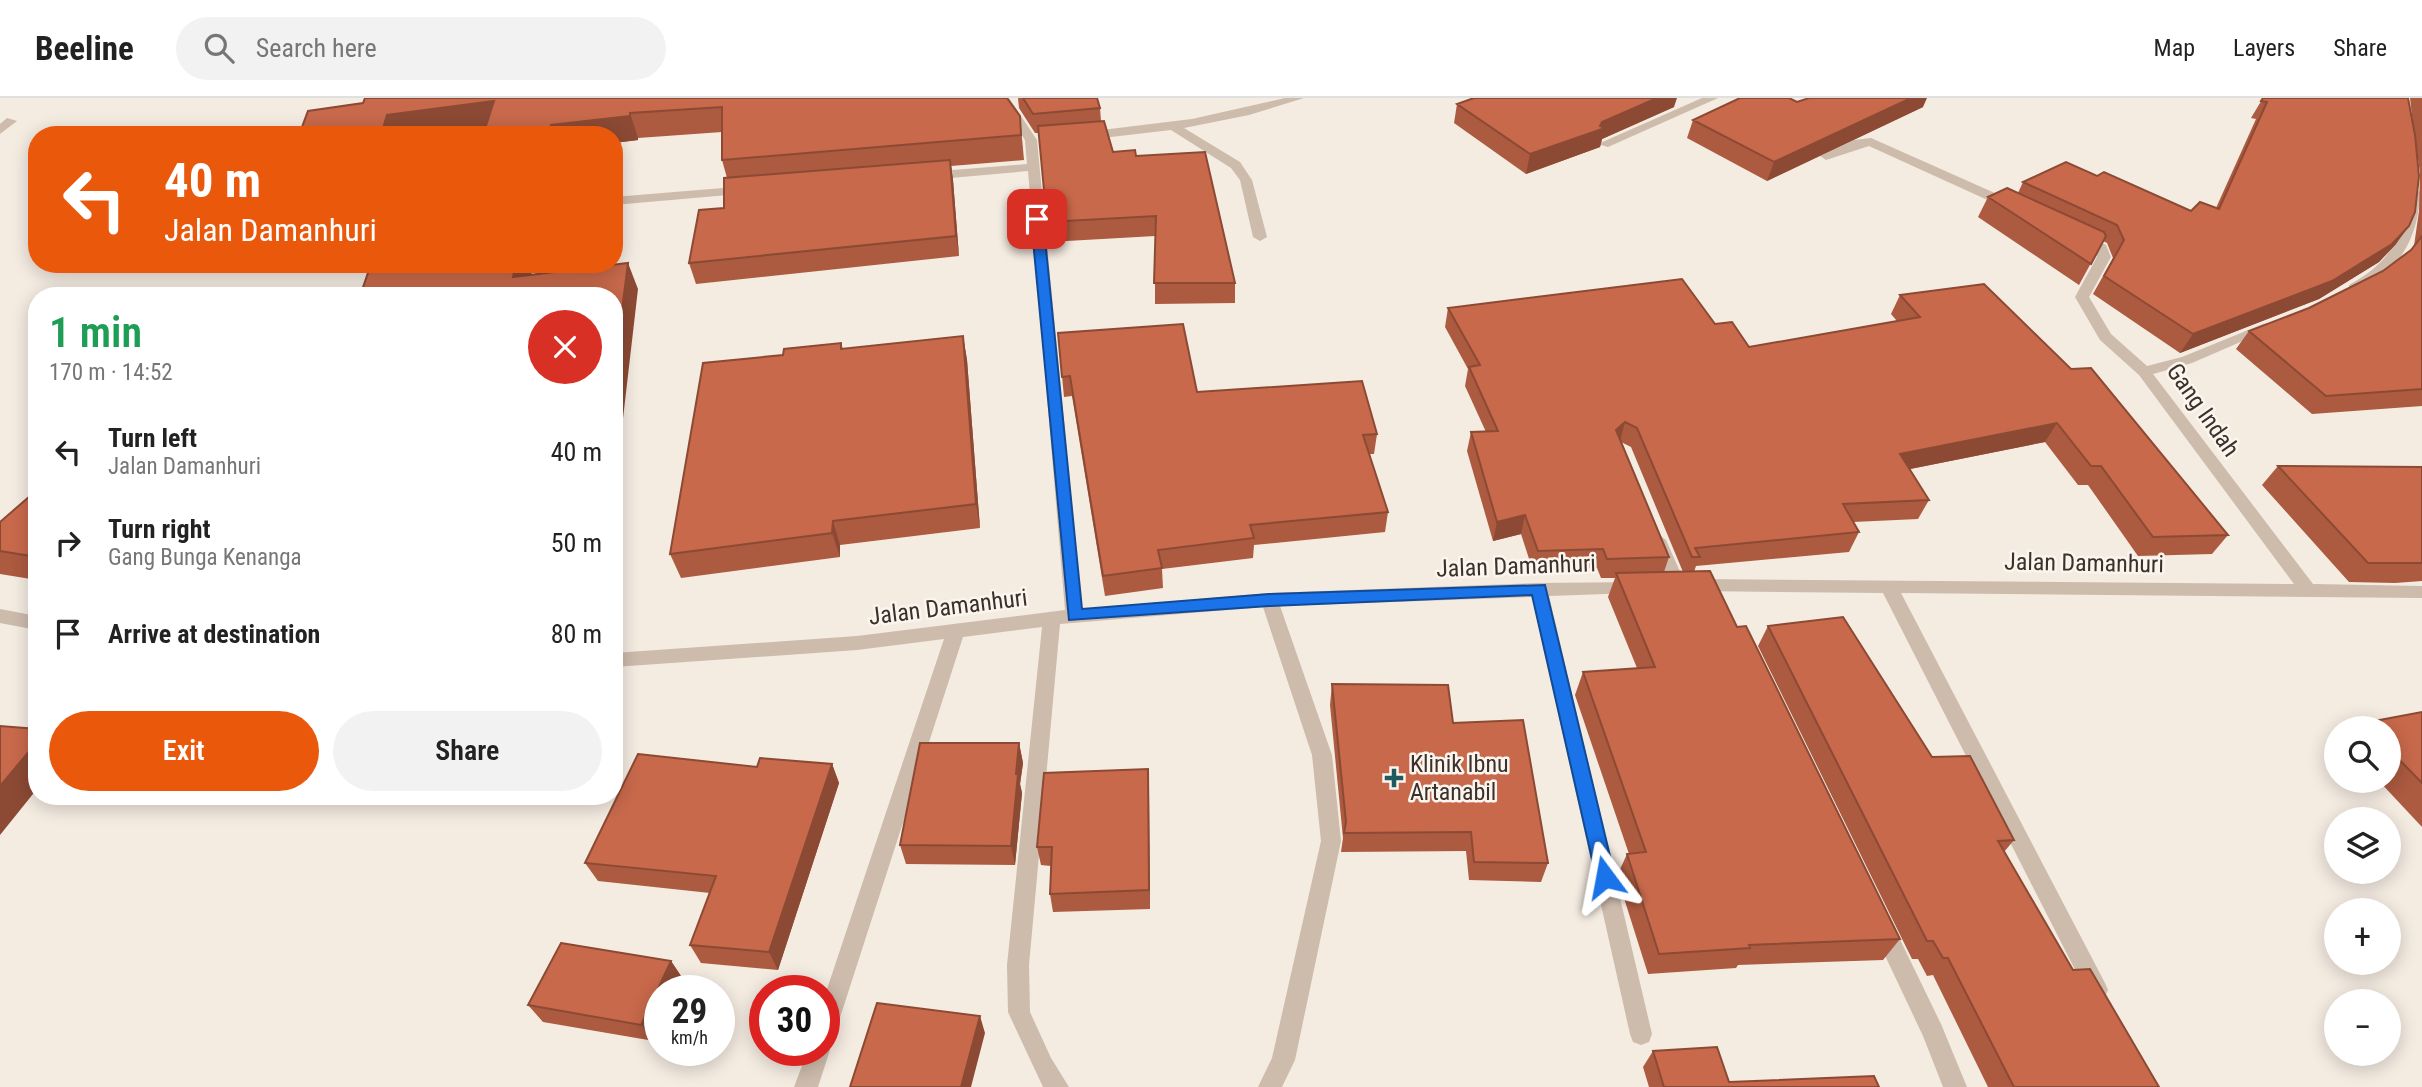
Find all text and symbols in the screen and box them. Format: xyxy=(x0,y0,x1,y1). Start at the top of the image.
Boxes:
search box xyxy=(176,17,666,80)
text: Beeline xyxy=(35,29,134,68)
icon: search xyxy=(200,29,238,67)
text: Search here xyxy=(256,33,377,63)
text: Map xyxy=(2154,34,2195,62)
text: Layers xyxy=(2233,34,2295,62)
text: Share xyxy=(2333,34,2387,62)
text: 40 m xyxy=(164,152,261,209)
icon: left xyxy=(49,154,140,245)
pin xyxy=(1007,189,1067,249)
icon: arrive xyxy=(1018,200,1056,238)
text: Jalan Damanhuri xyxy=(164,211,377,249)
text: 1 min xyxy=(49,308,142,357)
button: close xyxy=(528,310,602,384)
street label: Gang Indah xyxy=(2161,358,2245,462)
text: 170 m · 14:52 xyxy=(49,359,173,386)
text: Turn left xyxy=(108,423,197,453)
icon: left xyxy=(49,433,87,471)
text: 40 m xyxy=(551,437,602,467)
text: Jalan Damanhuri xyxy=(108,453,261,480)
text: Turn right xyxy=(108,514,210,544)
icon: right xyxy=(49,524,87,562)
text: 50 m xyxy=(551,528,602,558)
text: Gang Bunga Kenanga xyxy=(108,544,302,571)
street label: Jalan Damanhuri xyxy=(2004,548,2164,578)
street label: Jalan Damanhuri xyxy=(1436,549,1596,583)
street label: Jalan Damanhuri xyxy=(867,583,1029,631)
icon: arrive xyxy=(49,615,87,653)
text: Arrive at destination xyxy=(108,619,320,649)
text: 80 m xyxy=(551,619,602,649)
button: Exit xyxy=(49,711,319,791)
button: Share xyxy=(333,711,602,791)
map controls xyxy=(2324,716,2401,1066)
button: search xyxy=(2324,716,2401,793)
place label: Klinik Ibnu Artanabil xyxy=(1410,750,1509,806)
marker: Klinik Ibnu Artanabil xyxy=(1384,768,1404,788)
button: layers xyxy=(2324,807,2401,884)
position arrow xyxy=(1568,840,1642,914)
button: + xyxy=(2324,898,2401,975)
speed limit sign: 30 xyxy=(749,975,840,1066)
button: − xyxy=(2324,989,2401,1066)
text: 29 xyxy=(672,991,707,1032)
text: km/h xyxy=(671,1027,708,1048)

